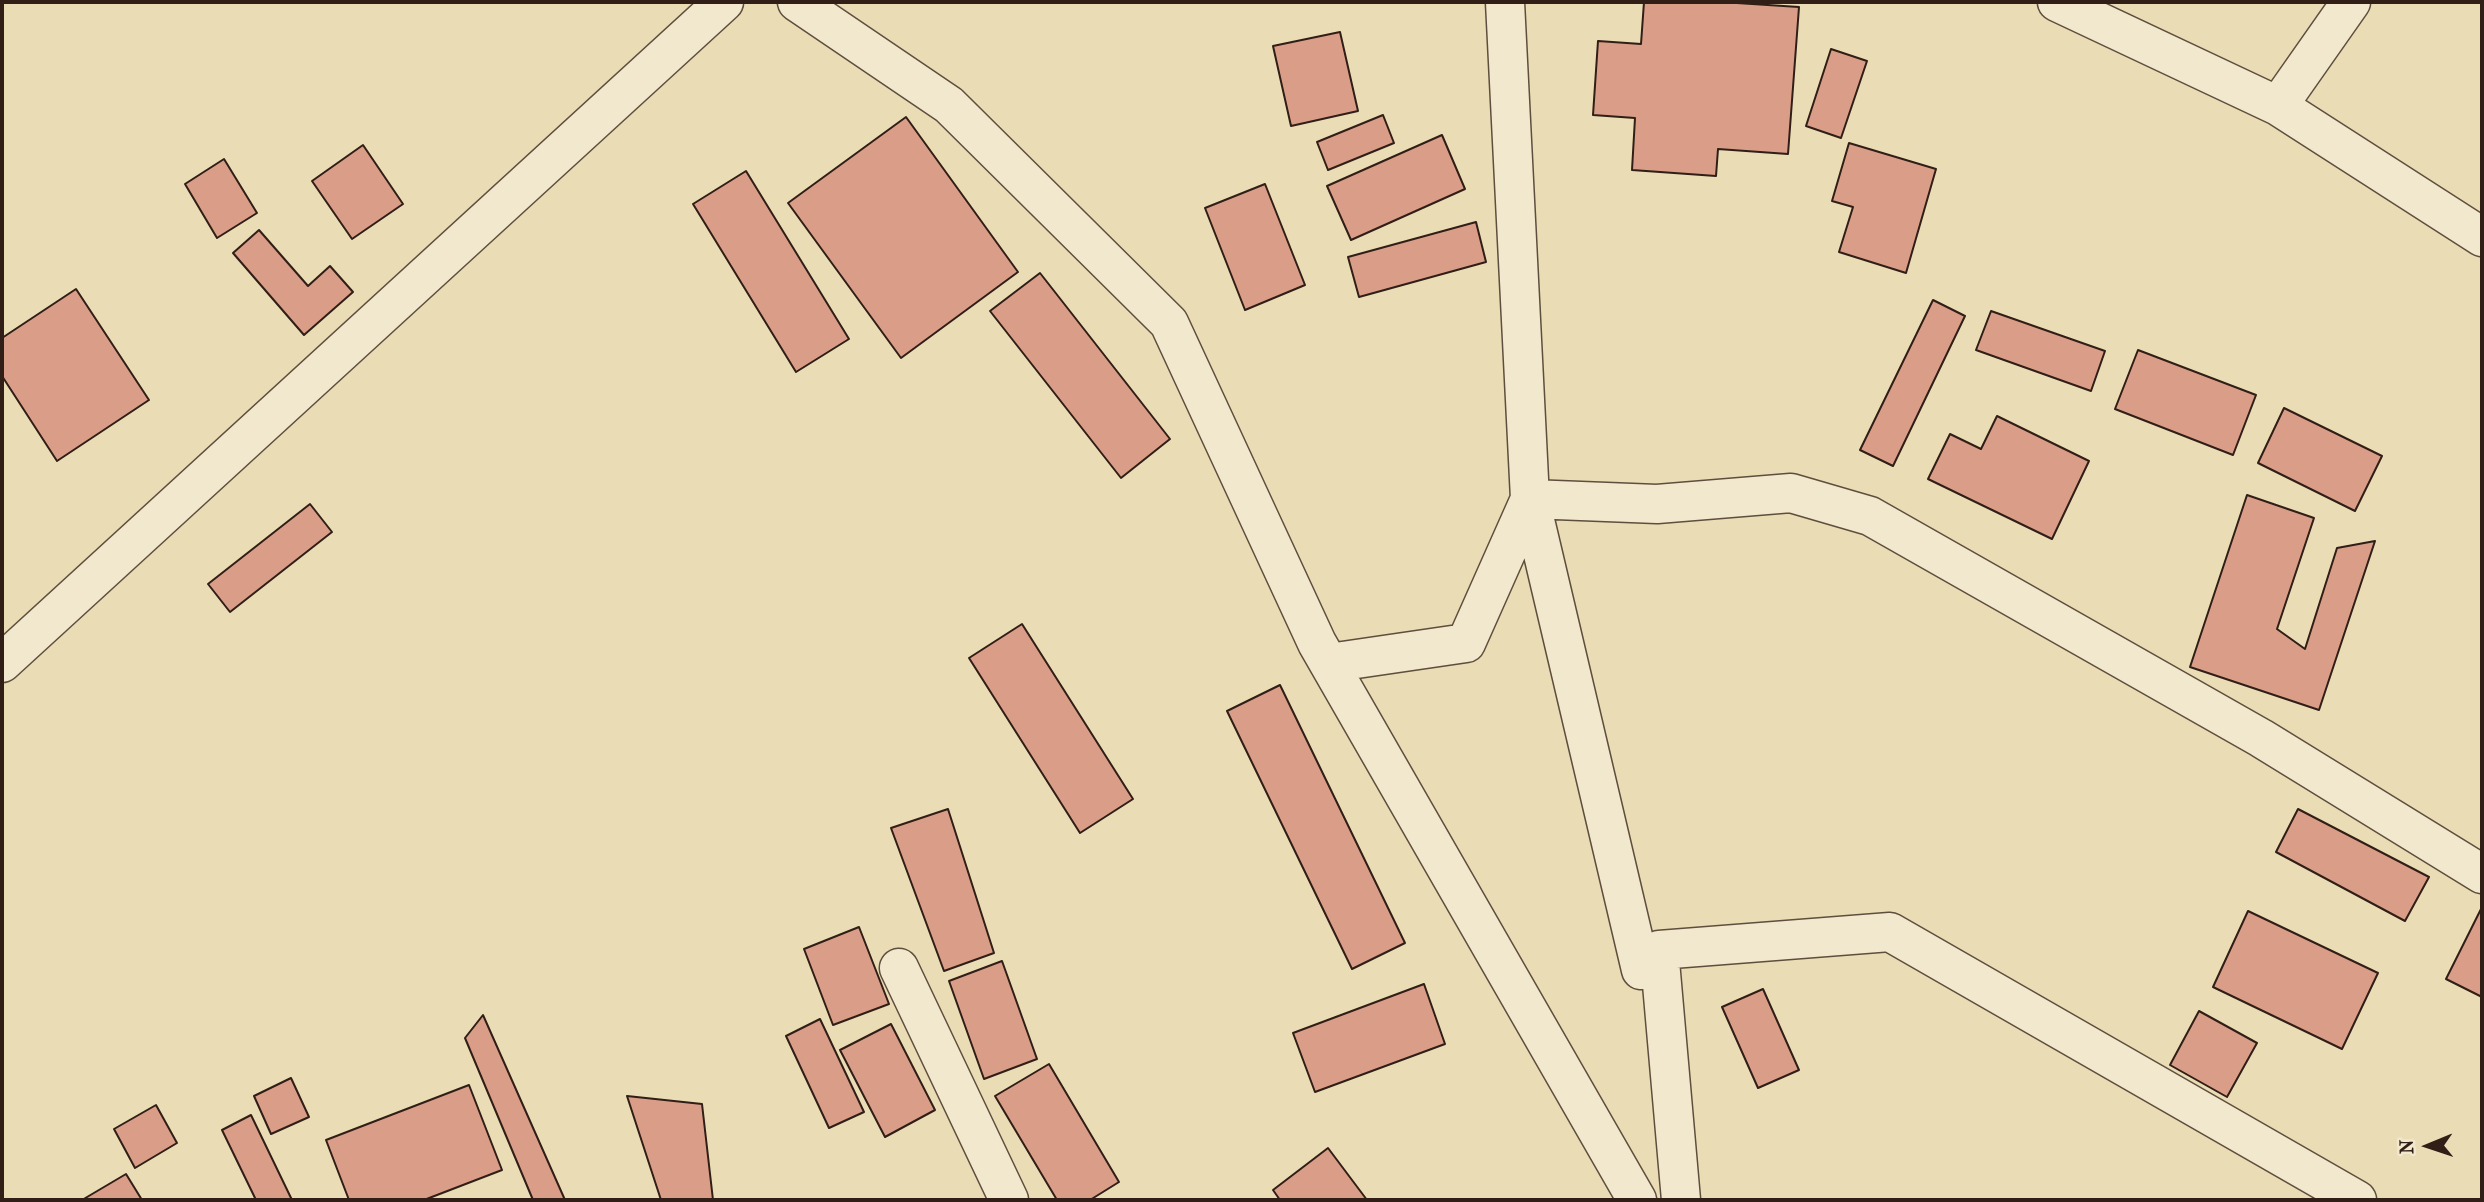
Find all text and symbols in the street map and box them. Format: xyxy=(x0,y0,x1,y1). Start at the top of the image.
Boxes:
north arrow xyxy=(2393,1111,2463,1181)
text: N xyxy=(2396,1139,2418,1154)

